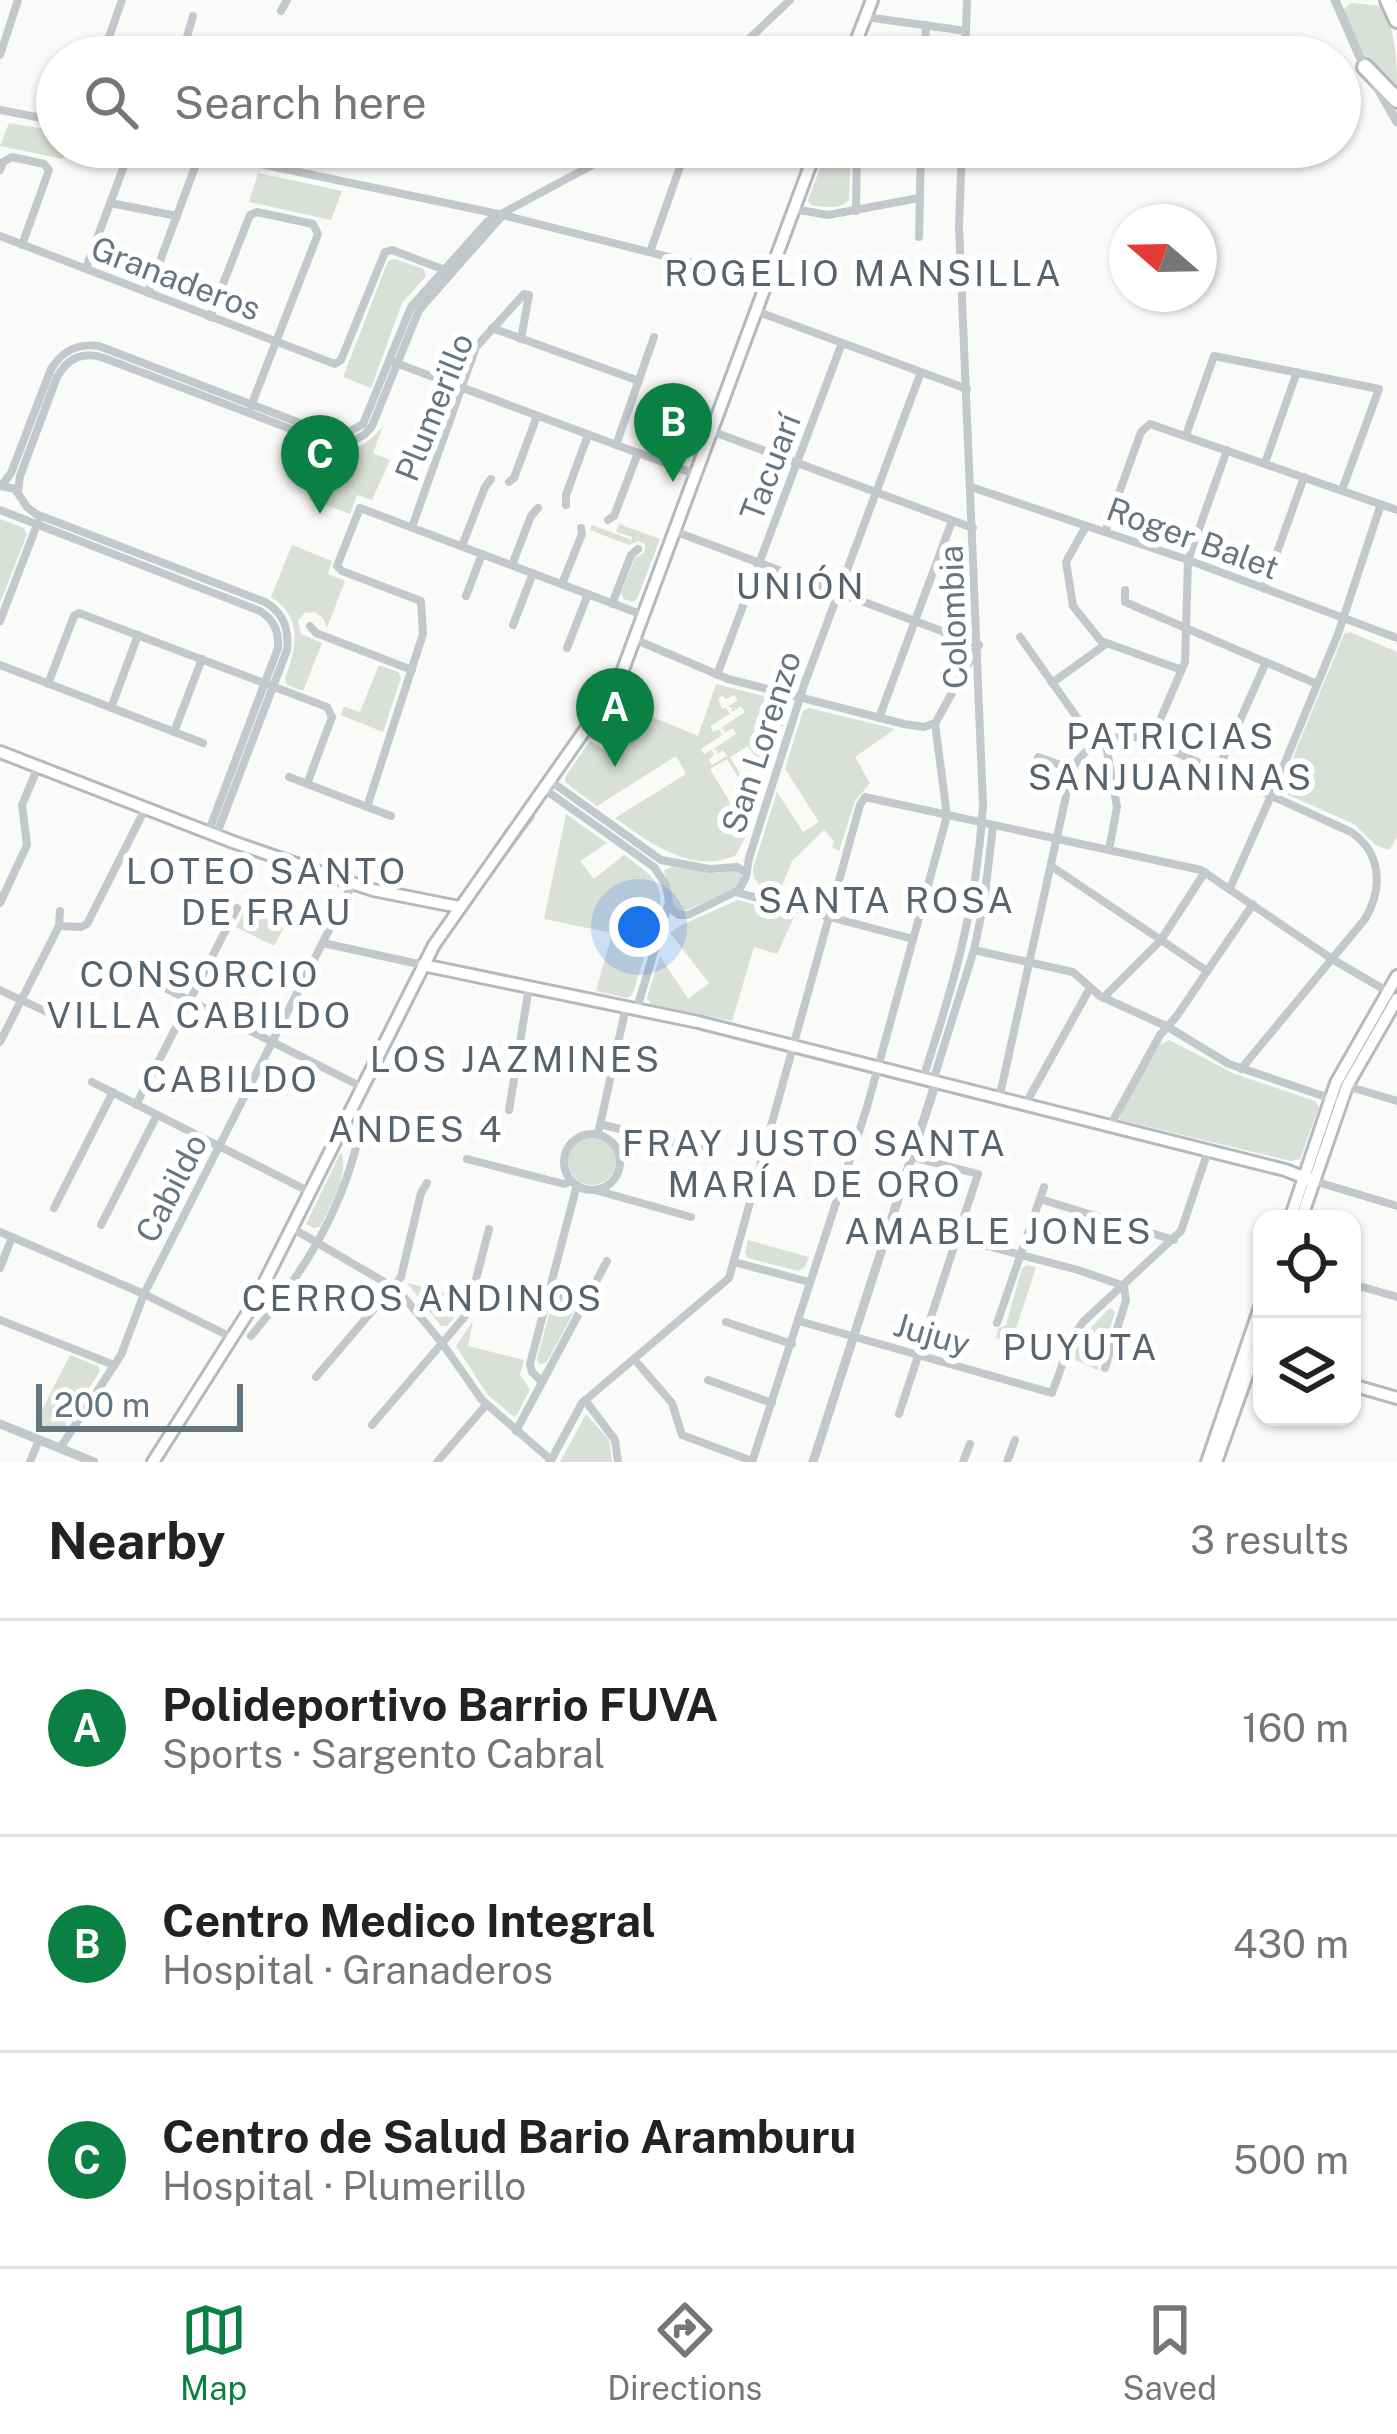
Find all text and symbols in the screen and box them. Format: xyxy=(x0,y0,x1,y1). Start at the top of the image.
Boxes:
search box xyxy=(36,36,1361,168)
icon: search xyxy=(78,69,144,135)
text: Search here xyxy=(174,76,427,129)
north arrow xyxy=(1109,204,1217,312)
street label: Granaderos xyxy=(86,228,266,328)
district label: ROGELIO MANSILLA xyxy=(664,252,1064,294)
street label: Plumerillo xyxy=(387,328,481,486)
pin: B xyxy=(634,383,712,482)
street label: Tacuarí xyxy=(732,407,808,526)
pin: C xyxy=(281,415,359,514)
street label: Roger Balet xyxy=(1102,489,1284,587)
street label: Colombia xyxy=(932,544,974,690)
district label: UNIÓN xyxy=(735,565,867,607)
street label: San Lorenzo xyxy=(714,646,808,838)
pin: A xyxy=(576,668,654,767)
district label: PATRICIAS SANJUANINAS xyxy=(1028,715,1314,798)
district label: LOTEO SANTO DE FRAU xyxy=(126,850,408,933)
district label: SANTA ROSA xyxy=(758,879,1016,921)
your location xyxy=(609,897,669,957)
district label: CONSORCIO VILLA CABILDO xyxy=(47,953,353,1036)
district label: LOS JAZMINES xyxy=(370,1038,662,1080)
district label: CABILDO xyxy=(142,1058,320,1100)
district label: ANDES 4 xyxy=(328,1108,504,1150)
district label: FRAY JUSTO SANTA MARÍA DE ORO xyxy=(622,1122,1008,1205)
street label: Cabildo xyxy=(128,1128,214,1248)
district label: AMABLE JONES xyxy=(844,1210,1154,1252)
map controls xyxy=(1253,1210,1361,1426)
button: locate xyxy=(1253,1210,1361,1318)
district label: CERROS ANDINOS xyxy=(242,1277,604,1319)
street label: Jujuy xyxy=(890,1305,974,1363)
button: layers xyxy=(1253,1318,1361,1426)
district label: PUYUTA xyxy=(1002,1326,1160,1368)
scale bar xyxy=(36,1378,243,1431)
text: 200 m xyxy=(54,1386,150,1424)
text: Nearby xyxy=(48,1511,225,1570)
text: 3 results xyxy=(1190,1517,1349,1563)
text: Polideportivo Barrio FUVA xyxy=(162,1678,718,1731)
text: A xyxy=(73,1705,101,1751)
text: 160 m xyxy=(1242,1705,1349,1751)
text: Sports · Sargento Cabral xyxy=(162,1731,605,1777)
text: Centro Medico Integral xyxy=(162,1894,656,1947)
text: B xyxy=(74,1921,100,1967)
text: 430 m xyxy=(1233,1921,1349,1967)
text: Hospital · Granaderos xyxy=(162,1947,553,1993)
text: Centro de Salud Bario Aramburu xyxy=(162,2110,856,2163)
text: C xyxy=(73,2137,101,2183)
text: 500 m xyxy=(1233,2137,1349,2183)
text: Hospital · Plumerillo xyxy=(162,2163,526,2209)
tab: Map xyxy=(180,2297,247,2407)
tab: Directions xyxy=(607,2297,762,2407)
tab: Saved xyxy=(1123,2297,1217,2407)

